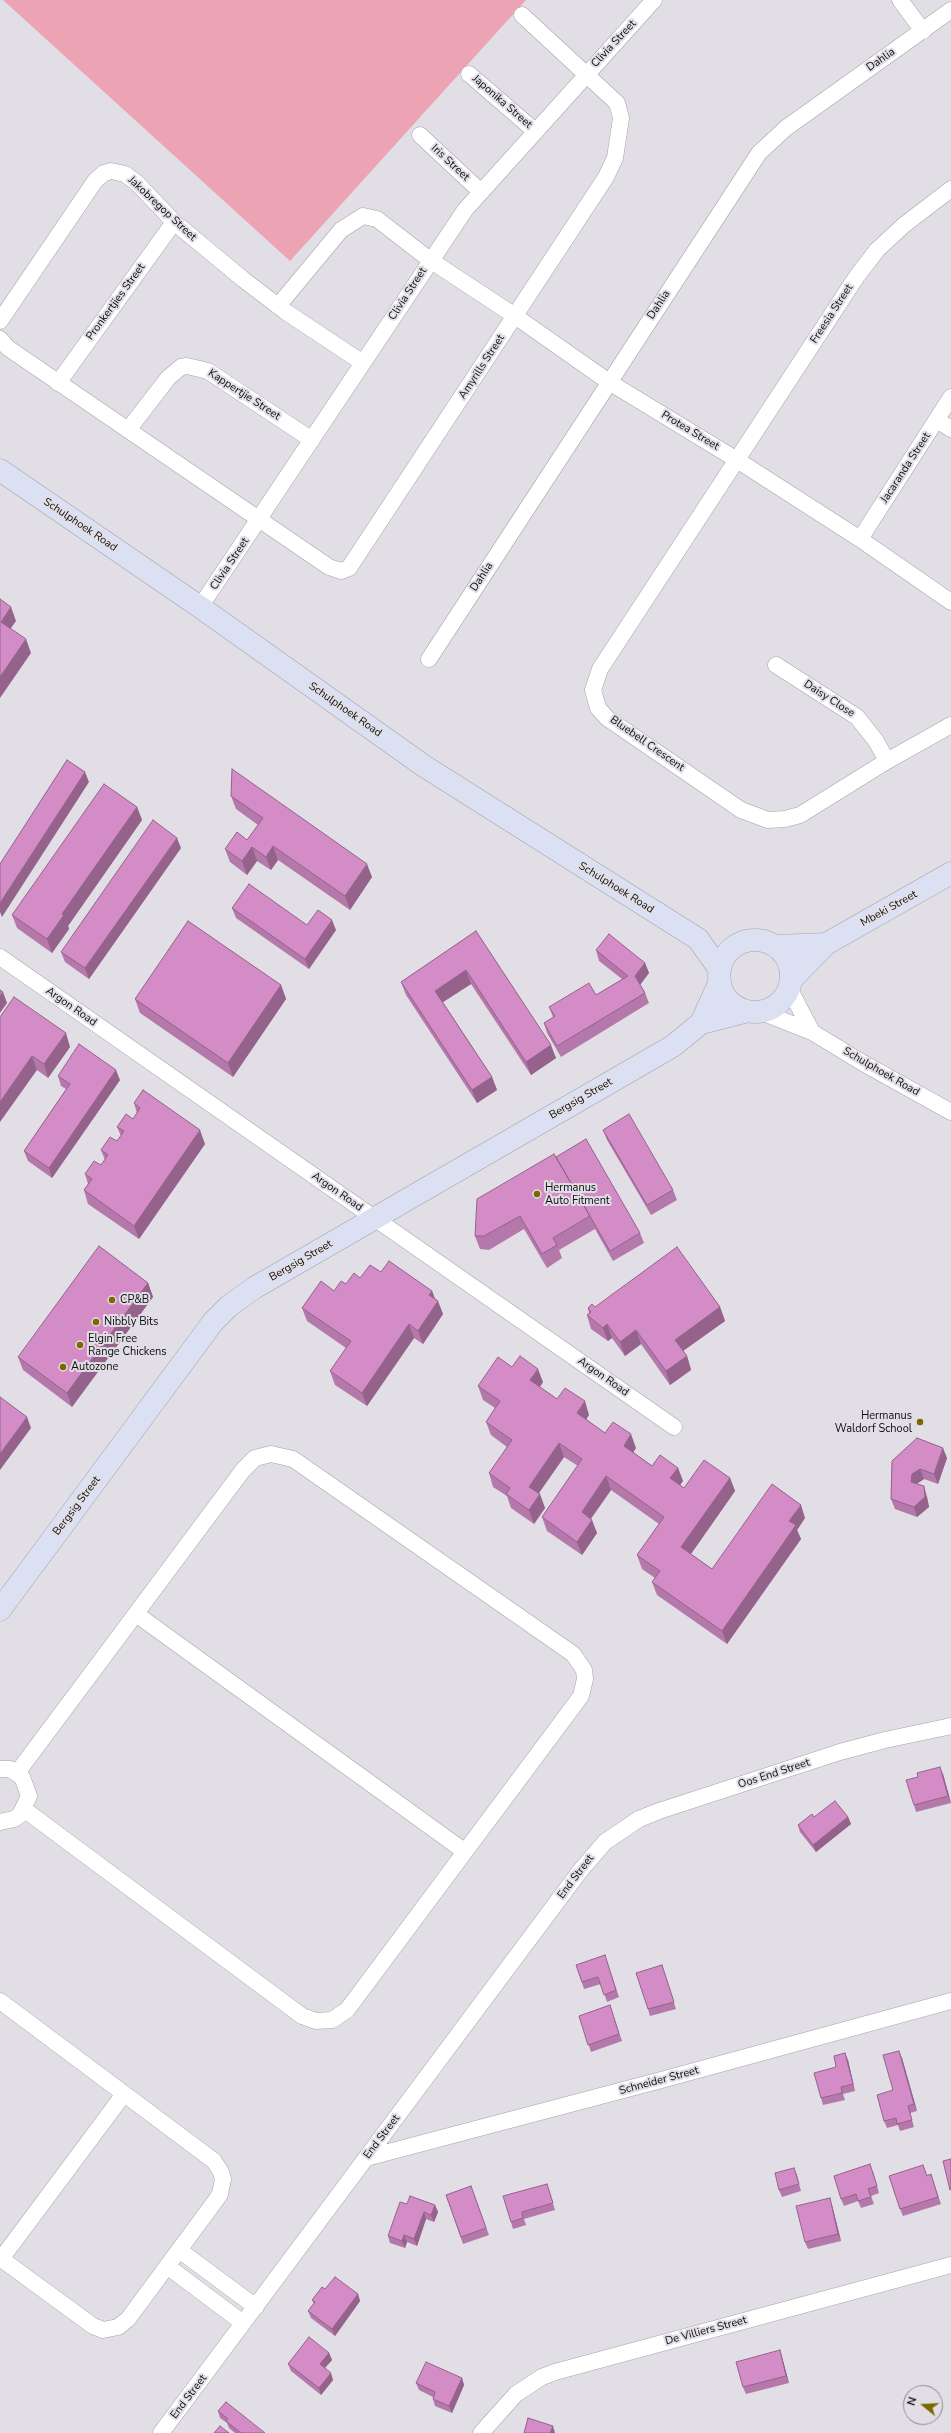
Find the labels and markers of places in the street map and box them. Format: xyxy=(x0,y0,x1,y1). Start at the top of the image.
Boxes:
place label: Hermanus Auto Fitment xyxy=(545,1181,610,1207)
marker: Hermanus Auto Fitment xyxy=(532,1189,542,1199)
place label: CP&B xyxy=(120,1293,149,1307)
marker: CP&B xyxy=(107,1295,117,1305)
place label: Nibbly Bits xyxy=(104,1315,158,1329)
marker: Nibbly Bits xyxy=(91,1317,101,1327)
place label: Elgin Free Range Chickens xyxy=(88,1332,167,1358)
marker: Elgin Free Range Chickens xyxy=(75,1340,85,1350)
place label: Autozone xyxy=(71,1360,118,1374)
marker: Autozone xyxy=(58,1362,68,1372)
place label: Hermanus Waldorf School xyxy=(835,1409,912,1435)
marker: Hermanus Waldorf School xyxy=(915,1417,925,1427)

